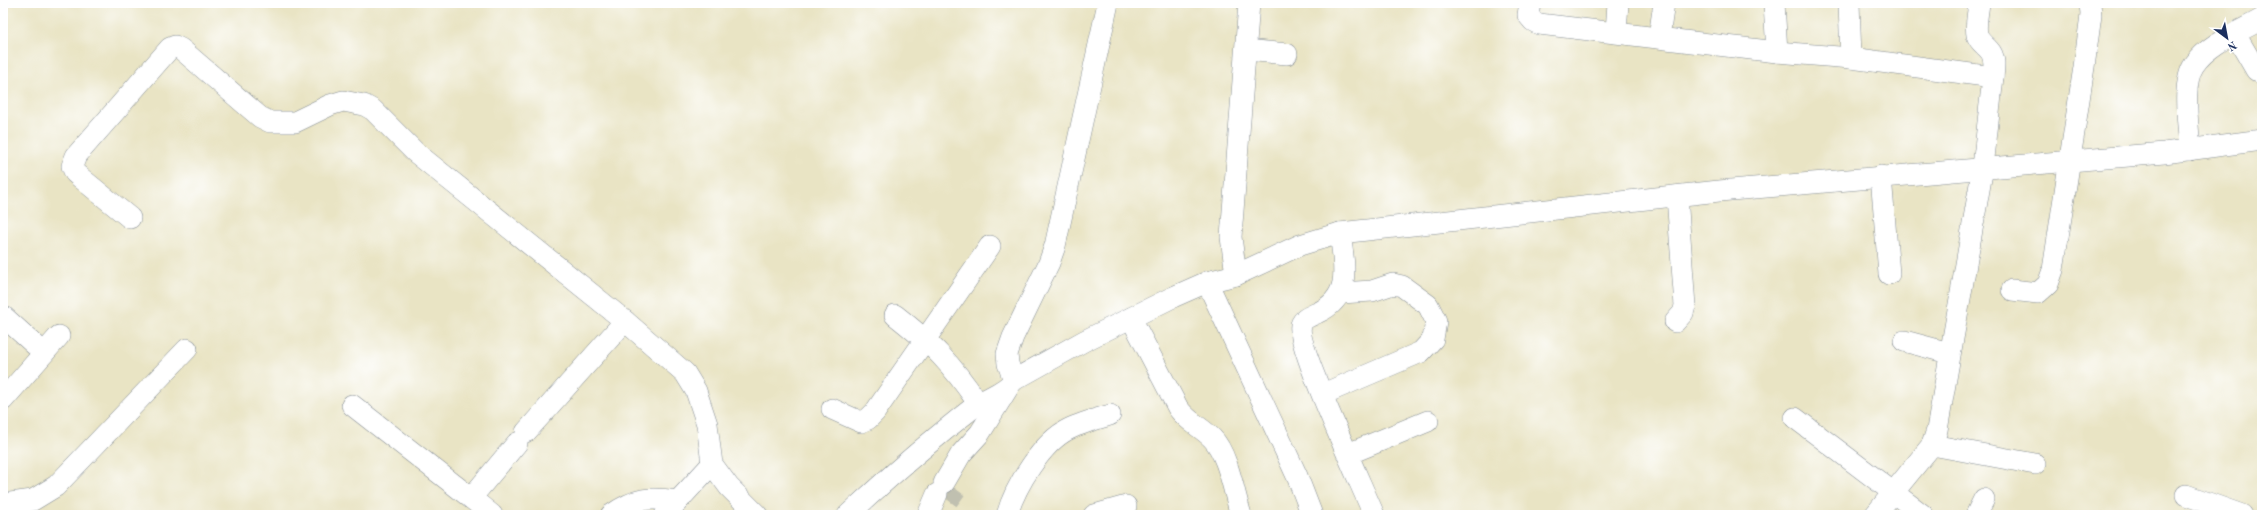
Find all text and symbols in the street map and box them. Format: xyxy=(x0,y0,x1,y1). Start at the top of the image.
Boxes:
north arrow xyxy=(2207,18,2247,58)
text: N xyxy=(2225,38,2238,52)

